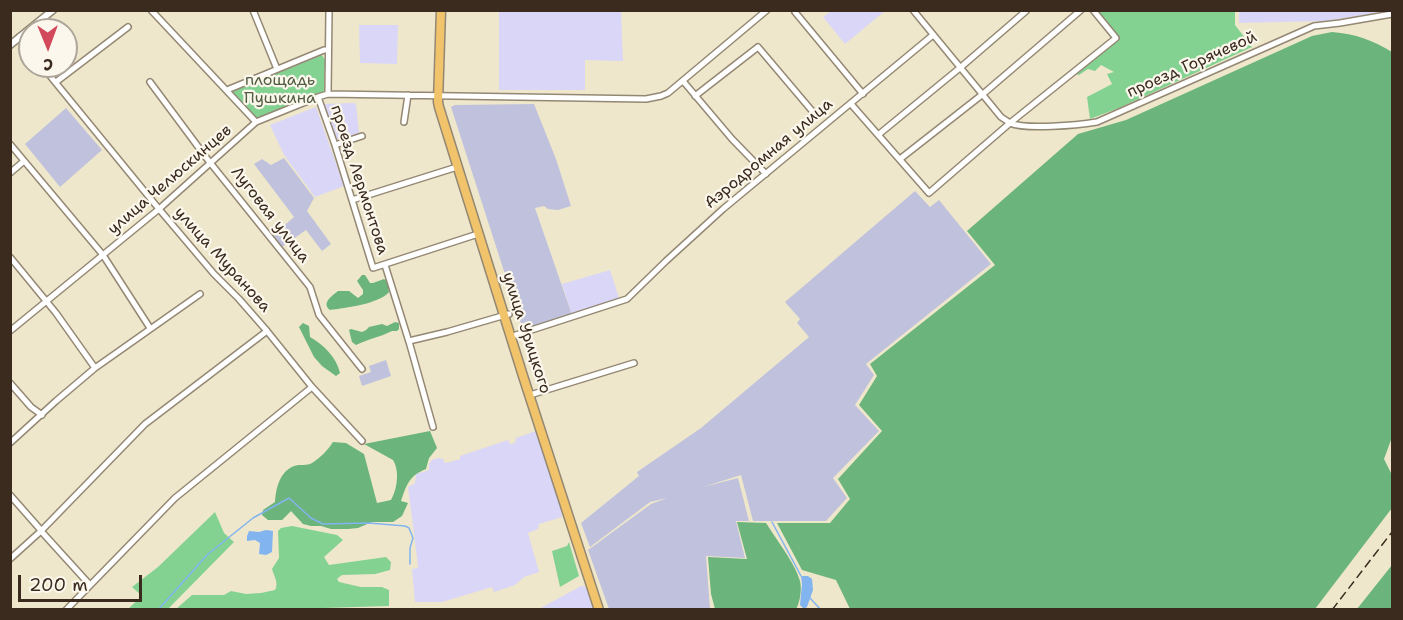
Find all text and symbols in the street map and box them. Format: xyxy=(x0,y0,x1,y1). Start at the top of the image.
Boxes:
north arrow xyxy=(18,18,78,78)
street label: проезд Горячевой xyxy=(1124,28,1260,102)
text: С xyxy=(43,54,53,75)
park label: площадь Пушкина xyxy=(244,71,316,109)
street label: Аэродромная улица xyxy=(701,95,837,213)
street label: проезд Лермонтова xyxy=(326,103,392,257)
street label: улица Челюскинцев xyxy=(104,121,236,239)
street label: Луговая улица xyxy=(227,163,313,267)
street label: улица Муранова xyxy=(170,203,274,317)
street label: улица Урицкого xyxy=(497,270,555,396)
scale bar xyxy=(21,563,146,601)
text: 200 m xyxy=(29,573,88,597)

